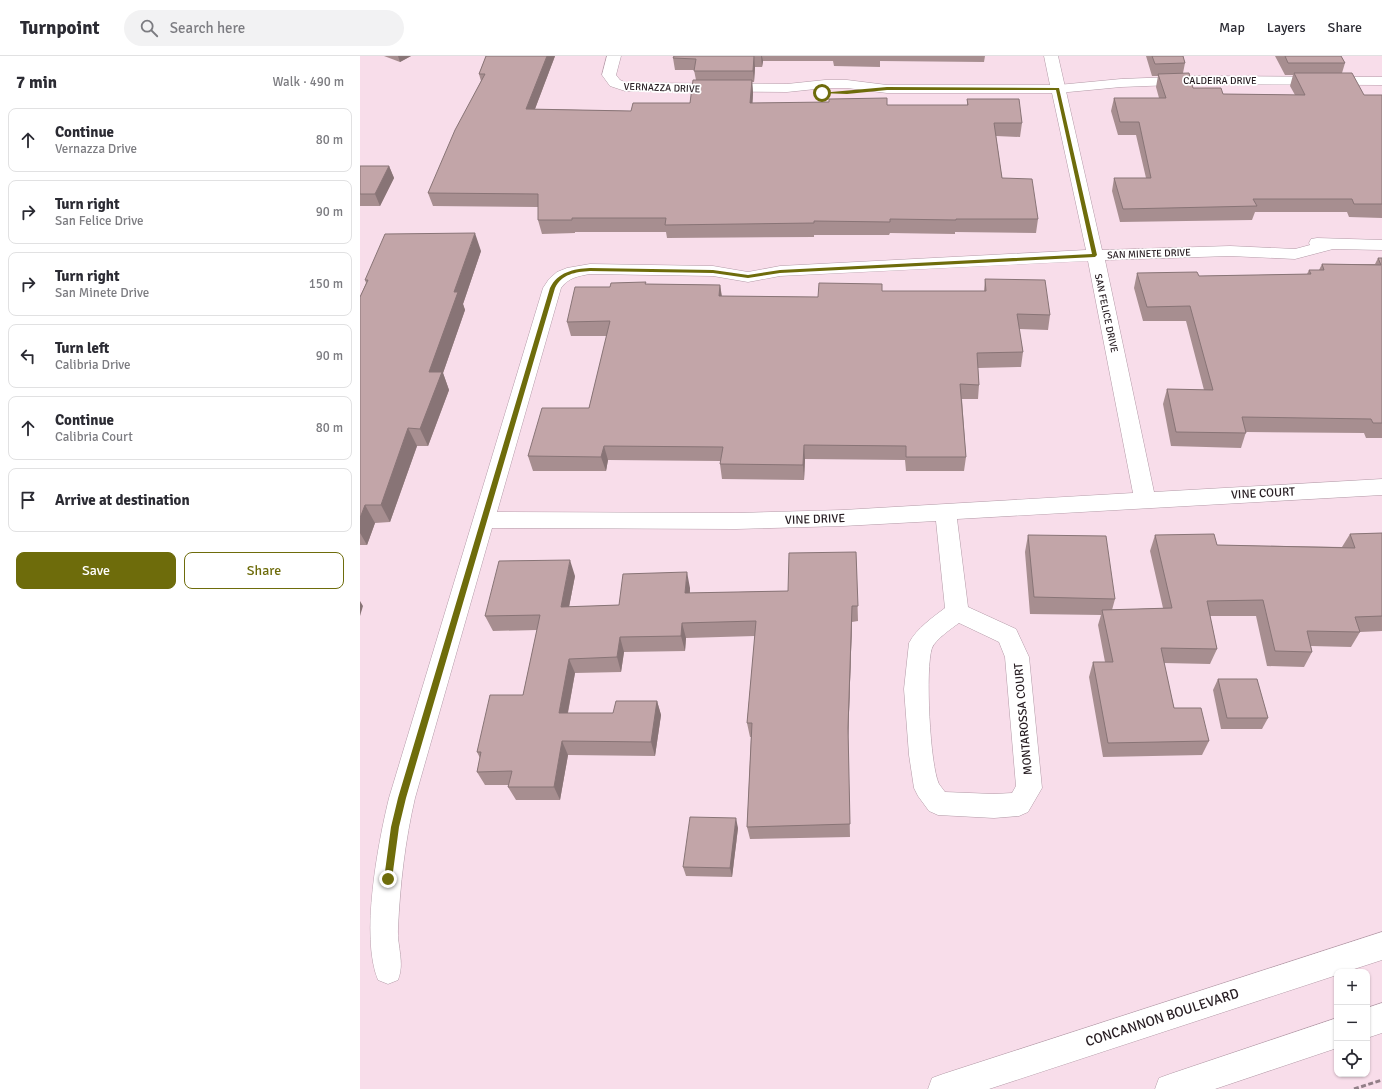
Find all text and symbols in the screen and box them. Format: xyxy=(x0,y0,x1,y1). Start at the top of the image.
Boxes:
search box xyxy=(124,10,404,46)
text: Turnpoint xyxy=(20,16,100,40)
icon: search xyxy=(138,17,160,39)
text: Search here xyxy=(170,19,245,37)
text: Map xyxy=(1219,19,1245,36)
text: Layers xyxy=(1267,19,1306,36)
text: Share xyxy=(1328,19,1362,36)
text: 7 min xyxy=(16,72,57,93)
text: Walk · 490 m xyxy=(273,74,344,90)
street label: CALDEIRA DRIVE xyxy=(1183,75,1257,87)
street label: VERNAZZA DRIVE xyxy=(623,81,701,95)
route start xyxy=(813,84,831,102)
text: Continue xyxy=(55,123,114,141)
icon: ahead xyxy=(17,129,39,151)
text: 80 m xyxy=(316,132,343,148)
text: Vernazza Drive xyxy=(55,141,137,157)
text: Turn right xyxy=(55,195,120,213)
icon: right xyxy=(17,201,39,223)
text: 90 m xyxy=(316,204,343,220)
text: San Felice Drive xyxy=(55,213,143,229)
street label: SAN MINETE DRIVE xyxy=(1107,247,1191,261)
text: Turn right xyxy=(55,267,120,285)
icon: right xyxy=(17,273,39,295)
street label: SAN FELICE DRIVE xyxy=(1092,273,1120,354)
text: 150 m xyxy=(309,276,343,292)
text: San Minete Drive xyxy=(55,285,149,301)
text: Turn left xyxy=(55,339,109,357)
icon: left xyxy=(17,345,39,367)
text: 90 m xyxy=(316,348,343,364)
text: Calibria Drive xyxy=(55,357,131,373)
text: Continue xyxy=(55,411,114,429)
icon: ahead xyxy=(17,417,39,439)
text: 80 m xyxy=(316,420,343,436)
text: Calibria Court xyxy=(55,429,133,445)
street label: VINE COURT xyxy=(1231,484,1295,503)
icon: arrive xyxy=(17,489,39,511)
text: Arrive at destination xyxy=(55,491,190,509)
street label: VINE DRIVE xyxy=(785,511,846,528)
button: Save xyxy=(16,552,176,589)
button: Share xyxy=(184,552,344,589)
street label: MONTAROSSA COURT xyxy=(1011,662,1036,776)
route end xyxy=(379,870,397,888)
map controls xyxy=(1334,969,1370,1077)
button: + xyxy=(1334,969,1370,1005)
street label: CONCANNON BOULEVARD xyxy=(1083,985,1241,1050)
button: − xyxy=(1334,1005,1370,1041)
button: locate xyxy=(1334,1041,1370,1077)

